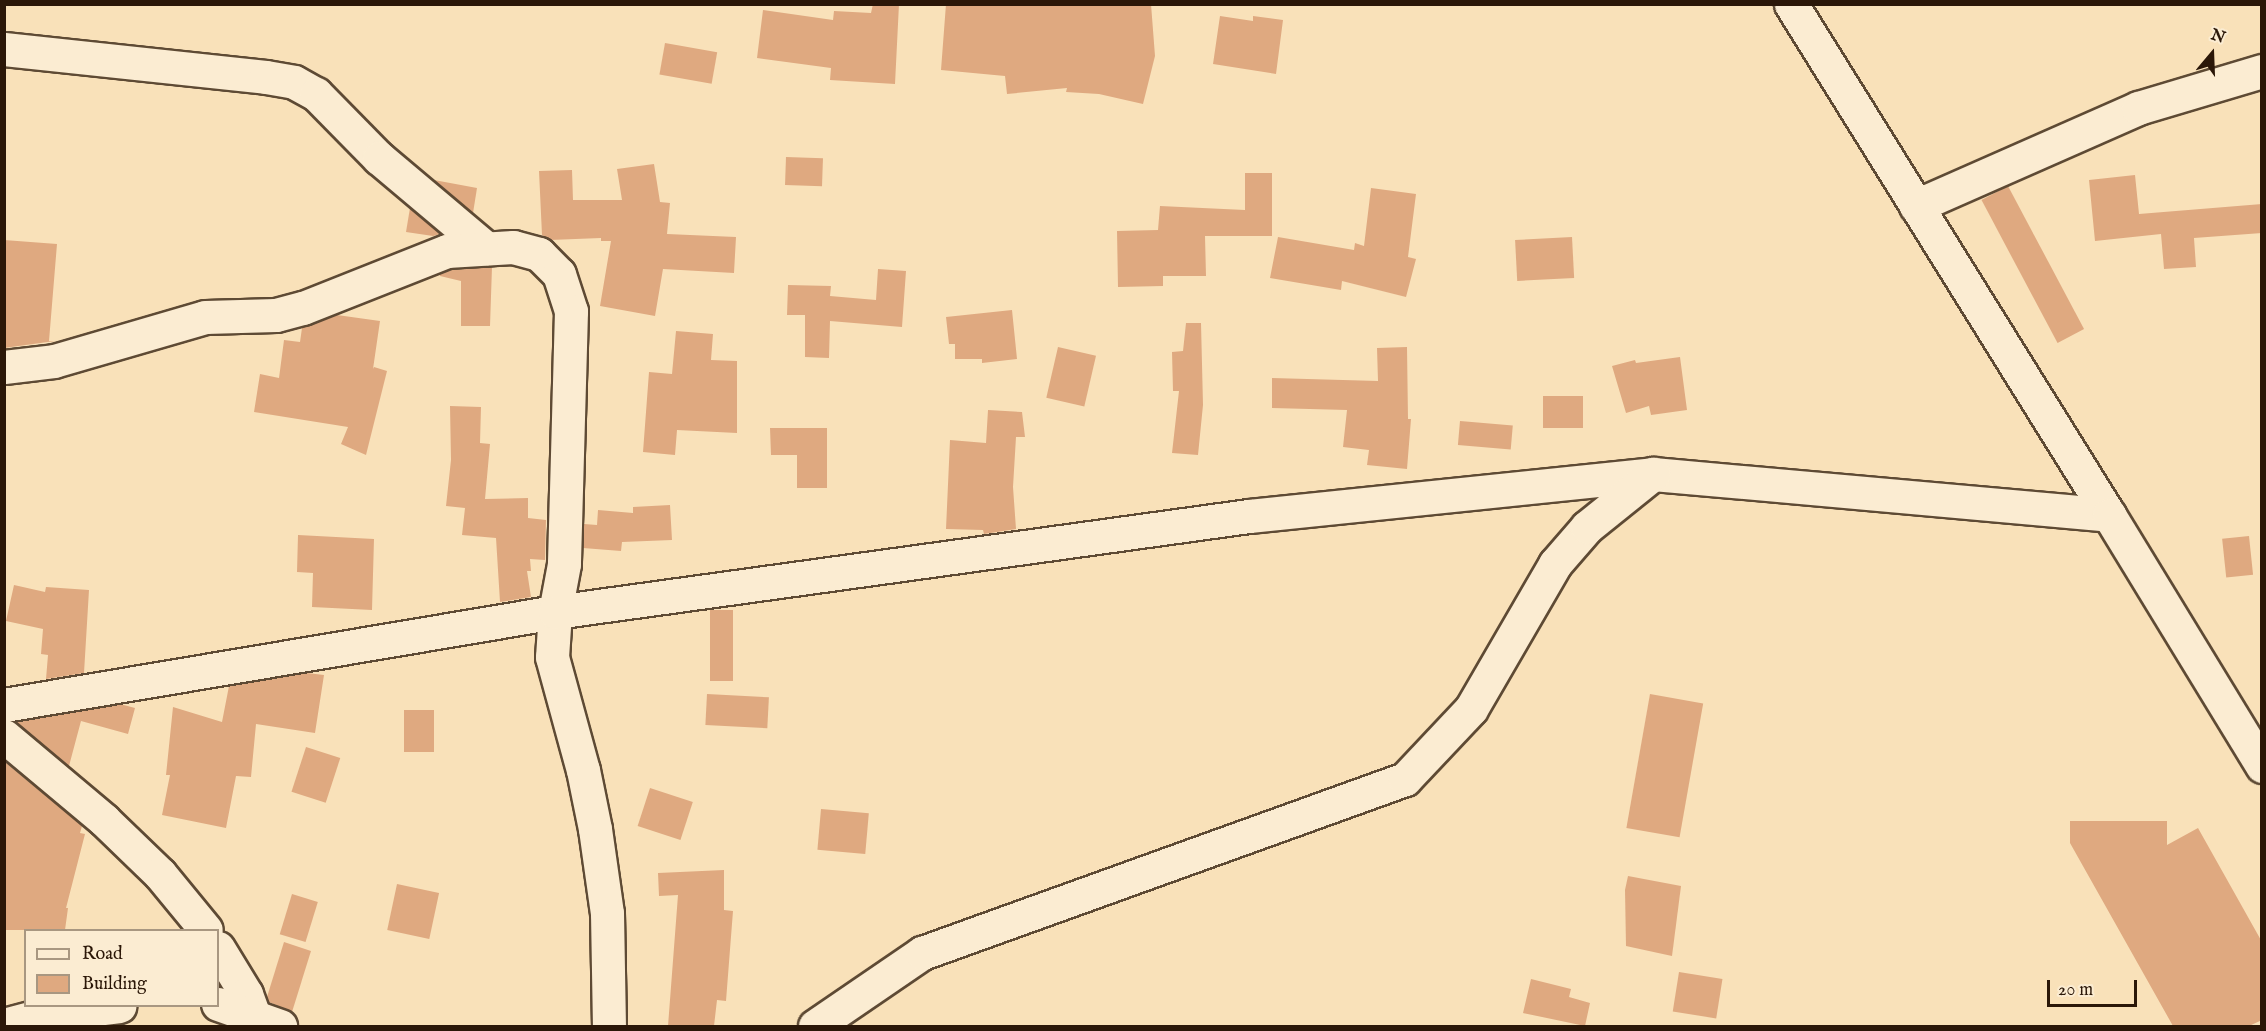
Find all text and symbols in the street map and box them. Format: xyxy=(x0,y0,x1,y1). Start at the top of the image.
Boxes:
north arrow xyxy=(2182,24,2242,84)
text: N xyxy=(2208,25,2228,49)
legend xyxy=(24,929,219,1007)
text: Road xyxy=(82,943,123,966)
scale bar xyxy=(2050,968,2140,1006)
text: Building xyxy=(82,973,147,996)
text: 20 m xyxy=(2058,979,2093,1002)

